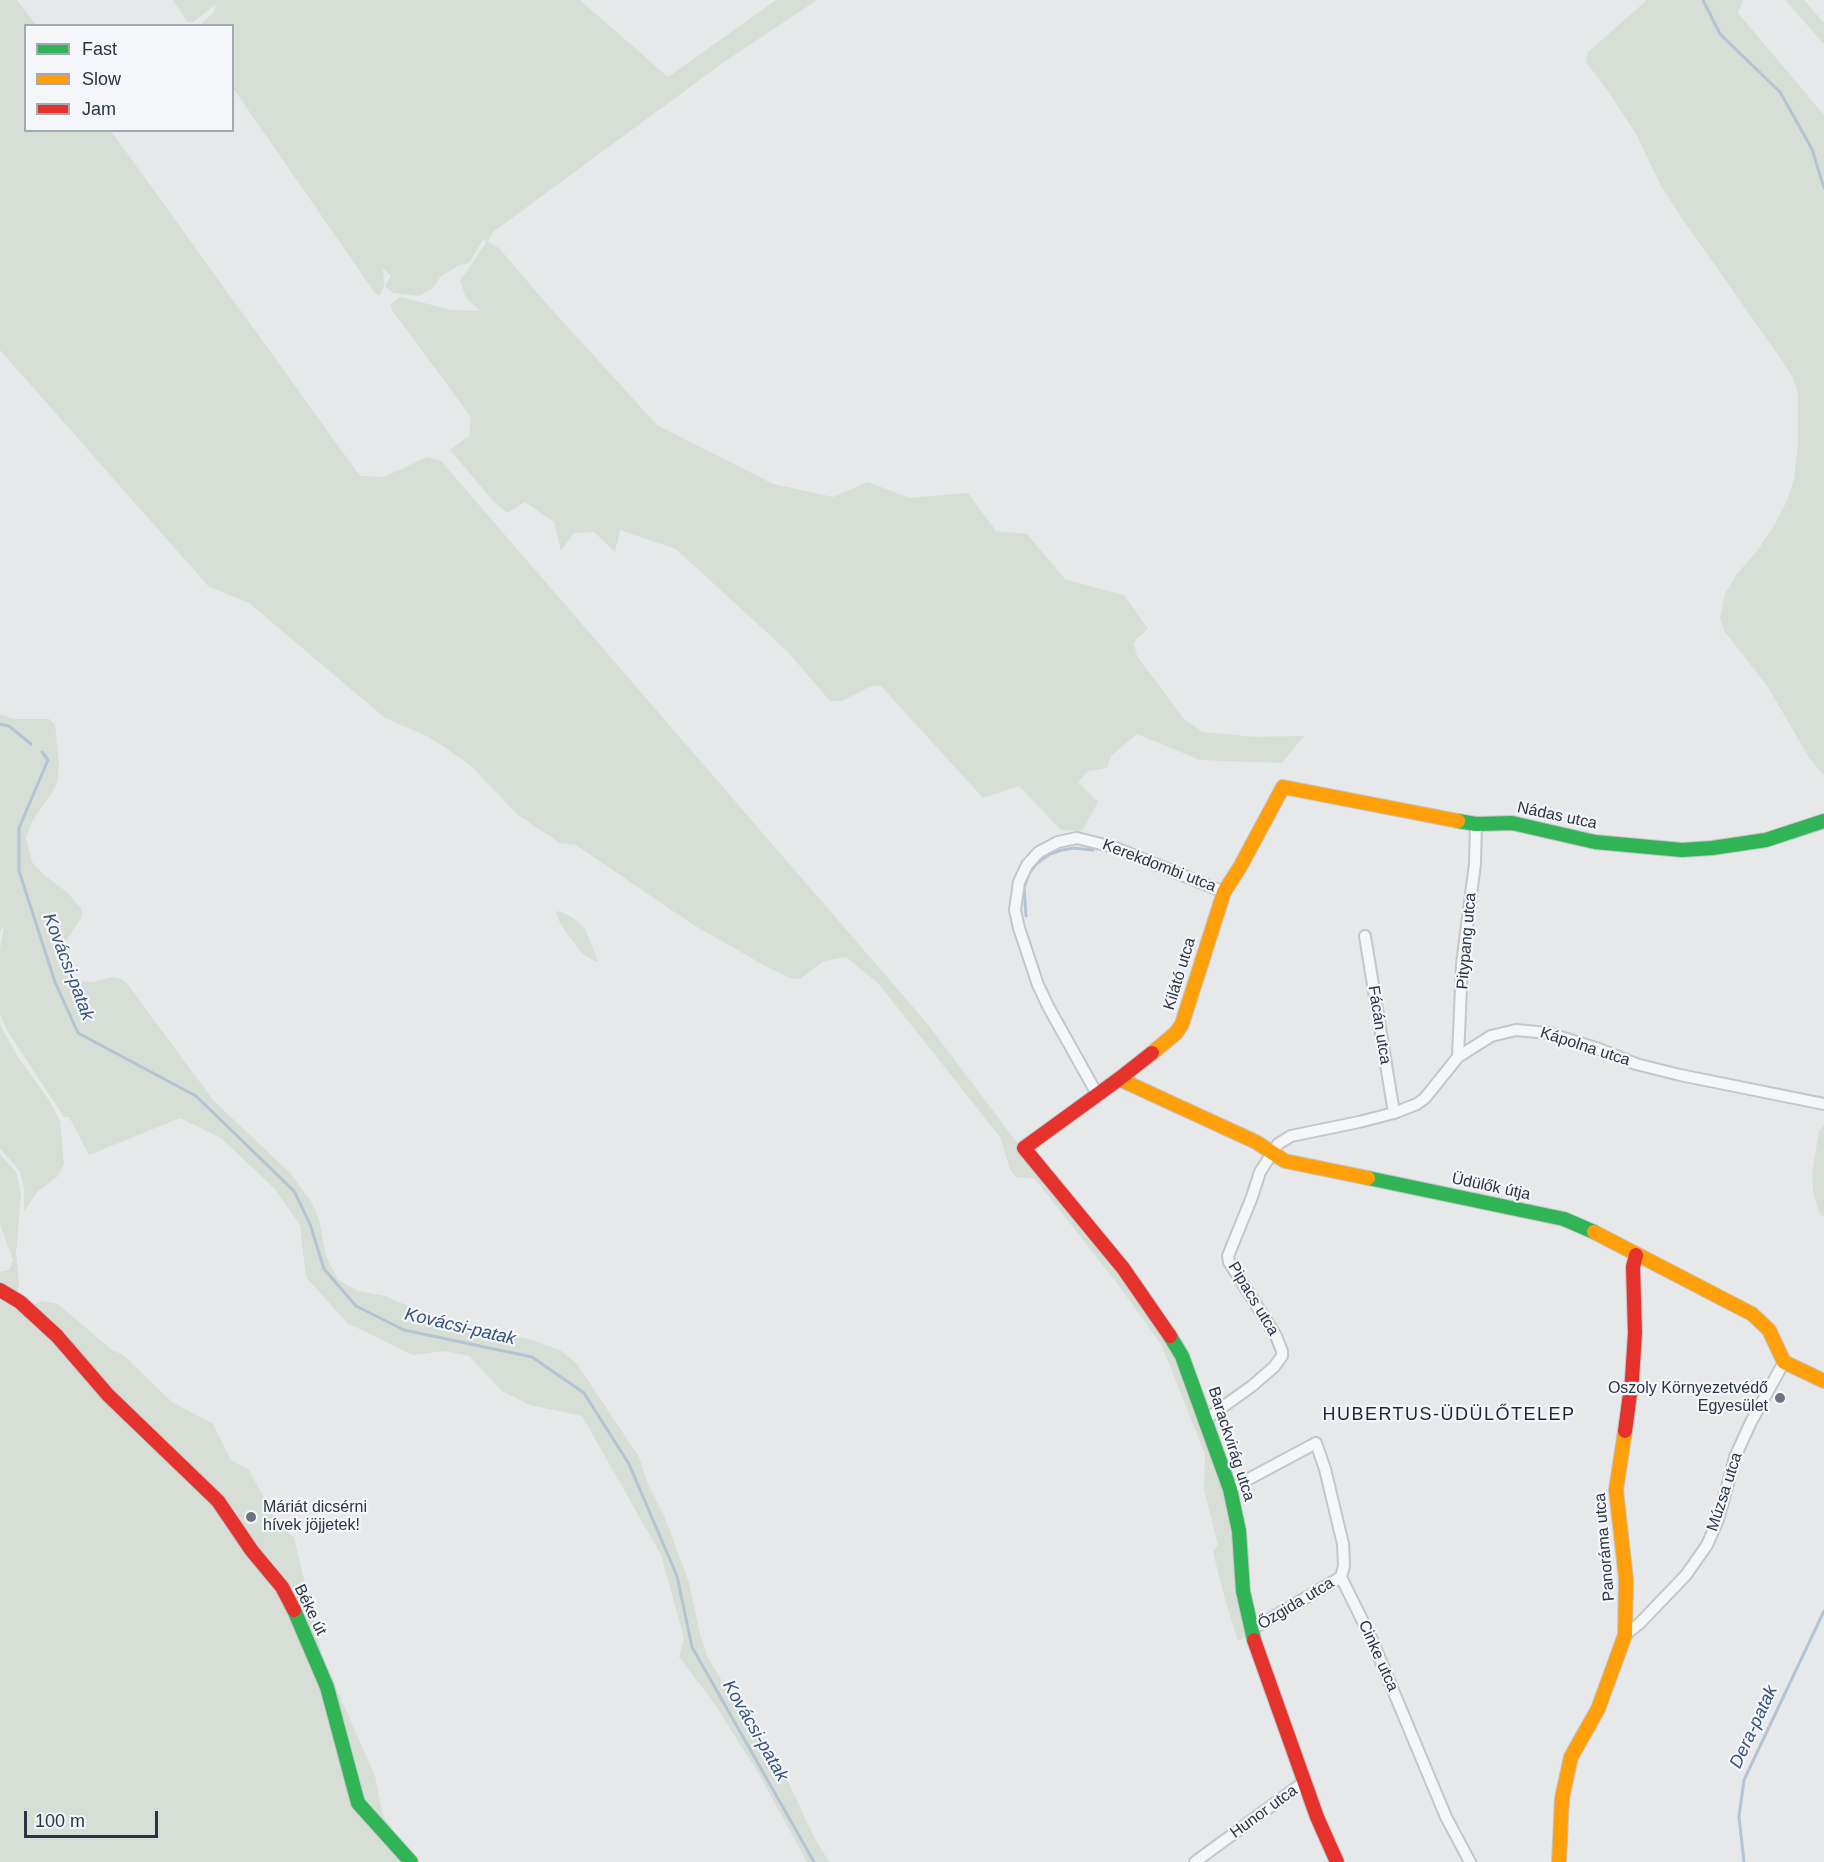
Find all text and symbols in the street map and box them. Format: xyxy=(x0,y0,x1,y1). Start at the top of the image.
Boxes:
legend xyxy=(24,24,234,132)
text: Fast xyxy=(82,39,117,59)
text: Slow xyxy=(82,69,121,89)
text: Jam xyxy=(82,99,116,119)
street label: Nádas utca xyxy=(1515,798,1599,834)
street label: Kerekdombi utca xyxy=(1100,836,1218,896)
street label: Pitypang utca xyxy=(1453,892,1481,990)
water label: Kovácsi-patak xyxy=(38,910,98,1024)
street label: Kilátó utca xyxy=(1160,935,1200,1013)
street label: Fácán utca xyxy=(1363,984,1395,1066)
street label: Kápolna utca xyxy=(1538,1023,1632,1071)
street label: Üdülők útja xyxy=(1450,1169,1532,1205)
street label: Pipacs utca xyxy=(1223,1259,1283,1339)
water label: Kovácsi-patak xyxy=(402,1304,518,1350)
place label: Oszoly Környezetvédő Egyesület xyxy=(1608,1379,1768,1417)
street label: Barackvirág utca xyxy=(1203,1384,1259,1504)
marker: Oszoly Környezetvédő Egyesület xyxy=(1773,1391,1787,1405)
district label: HUBERTUS-ÜDÜLŐTELEP xyxy=(1322,1404,1576,1426)
street label: Múzsa utca xyxy=(1703,1450,1747,1534)
street label: Panoráma utca xyxy=(1591,1492,1619,1602)
place label: Máriát dicsérni hívek jöjjetek! xyxy=(263,1498,367,1536)
marker: Máriát dicsérni hívek jöjjetek! xyxy=(244,1510,258,1524)
street label: Őzgida utca xyxy=(1254,1574,1338,1634)
street label: Béke út xyxy=(289,1581,331,1639)
street label: Cinke utca xyxy=(1354,1618,1402,1694)
water label: Kovácsi-patak xyxy=(717,1677,793,1785)
water label: Dera-patak xyxy=(1725,1682,1783,1772)
street label: Hunor utca xyxy=(1227,1781,1301,1843)
scale bar xyxy=(27,1799,160,1837)
text: 100 m xyxy=(35,1811,85,1831)

